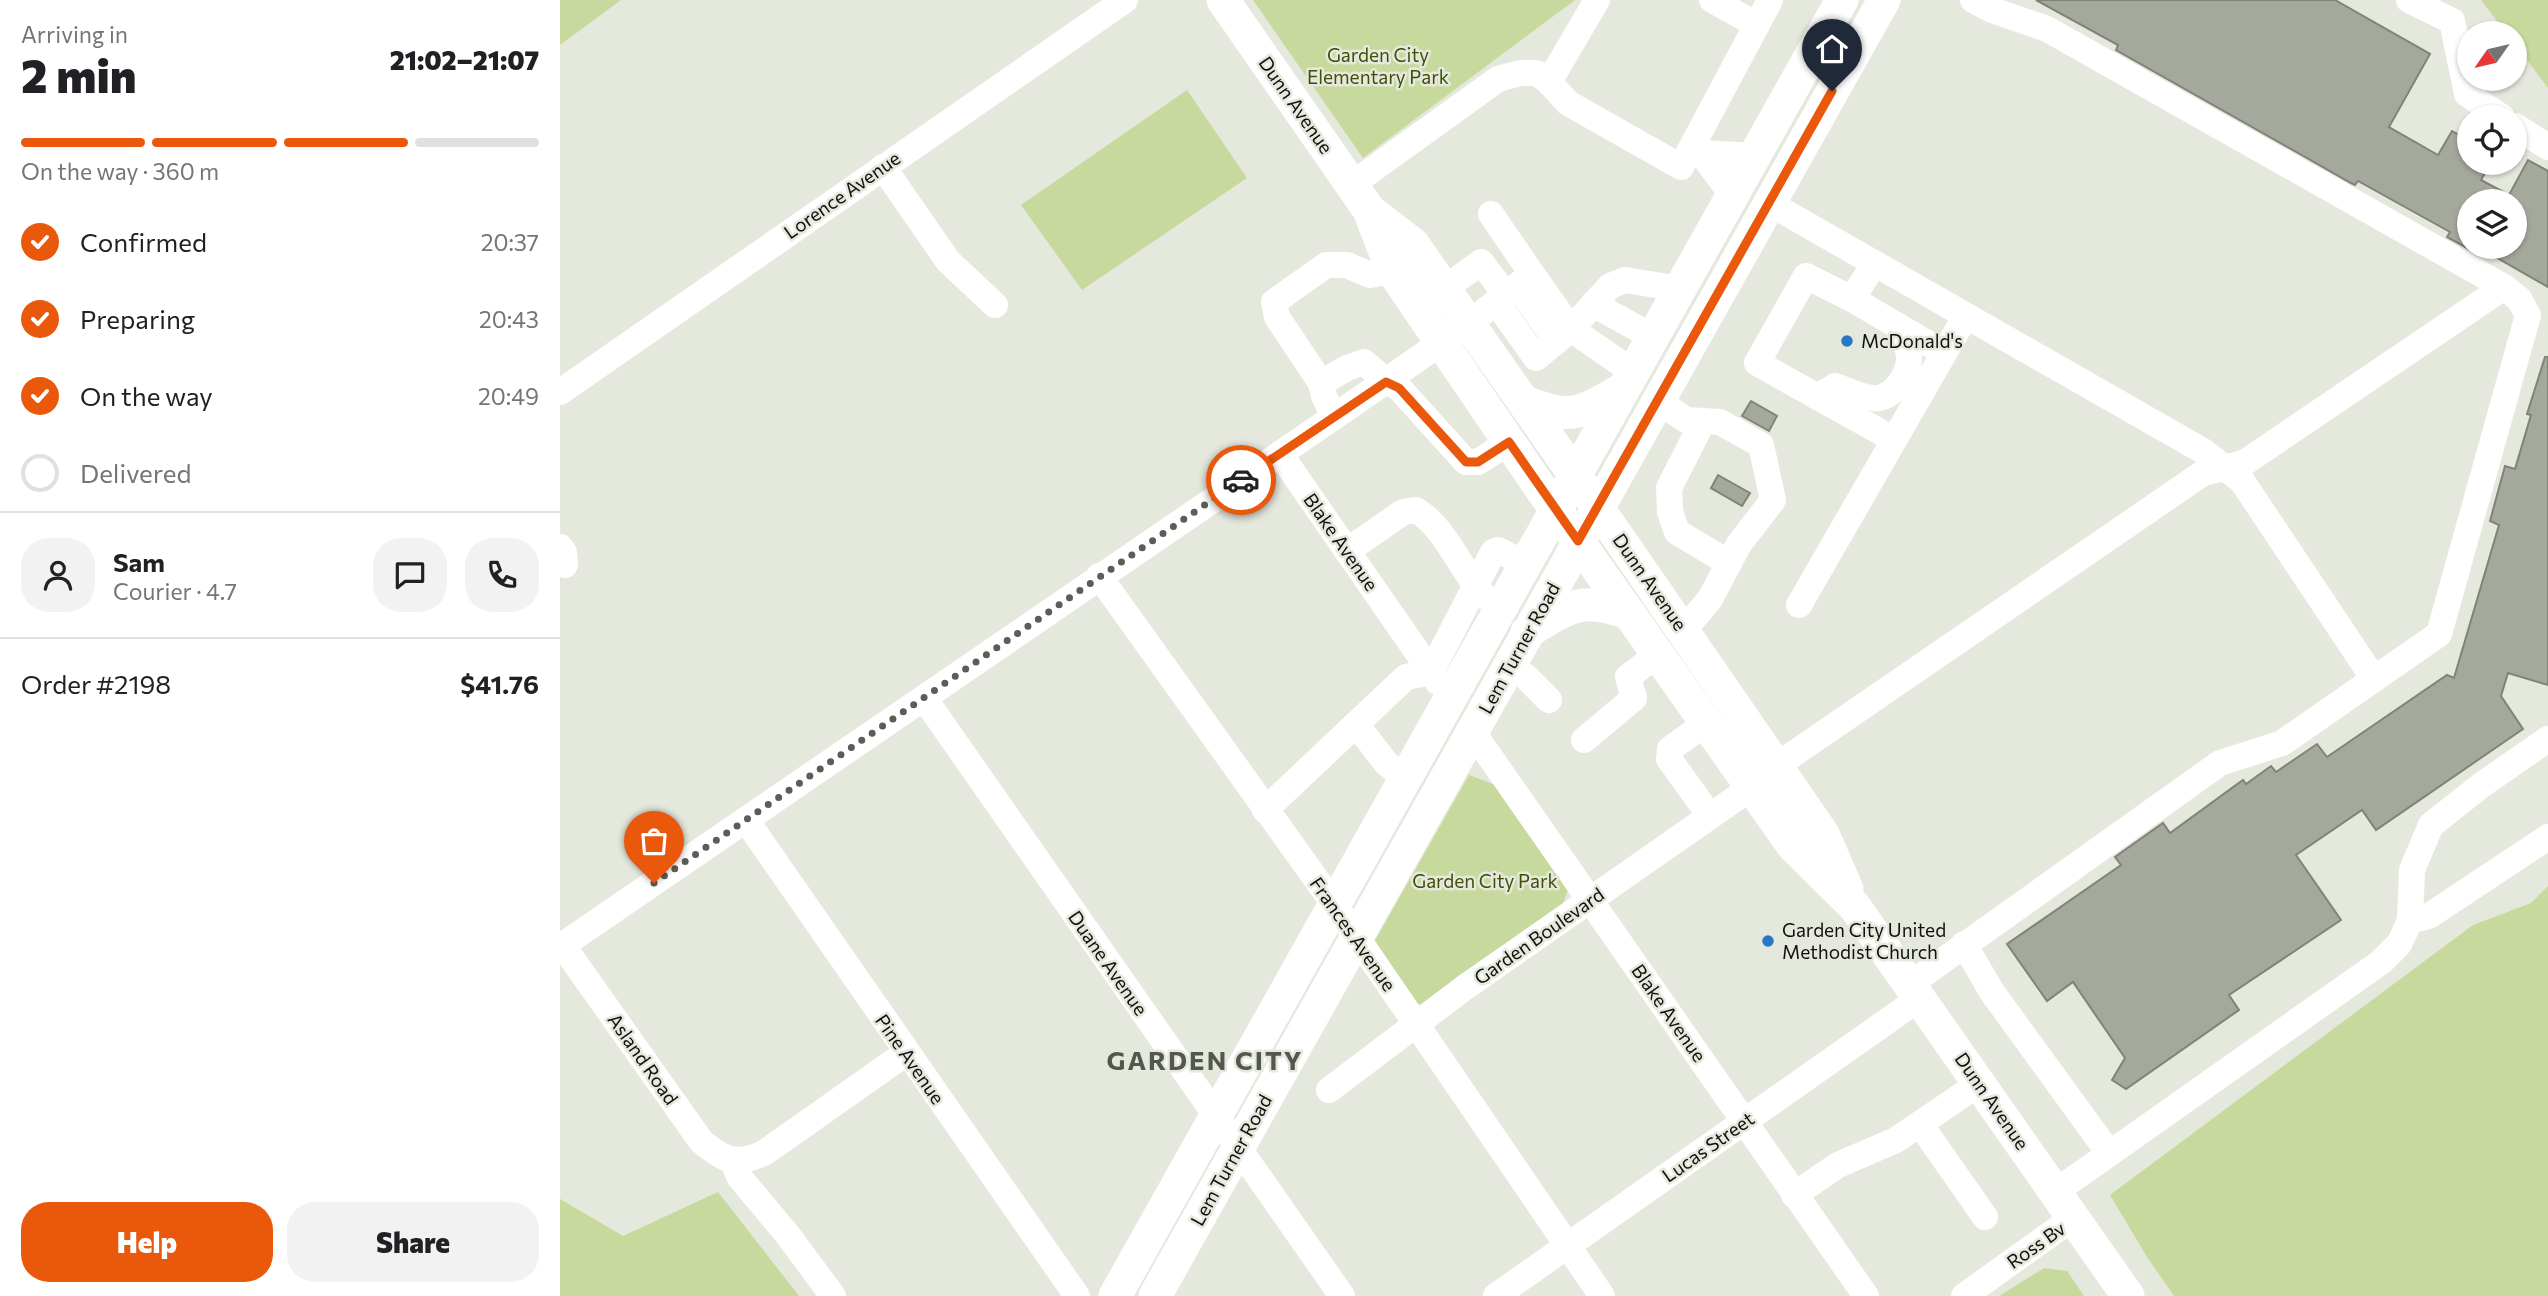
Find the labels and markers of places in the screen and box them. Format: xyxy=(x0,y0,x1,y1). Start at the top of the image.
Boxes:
pin xyxy=(1802,19,1862,91)
place label: McDonald's xyxy=(1861,329,1963,352)
marker: McDonald's xyxy=(1839,333,1855,349)
pin xyxy=(624,811,684,883)
place label: Garden City United Methodist Church xyxy=(1782,918,1946,963)
marker: Garden City United Methodist Church xyxy=(1760,933,1776,949)

